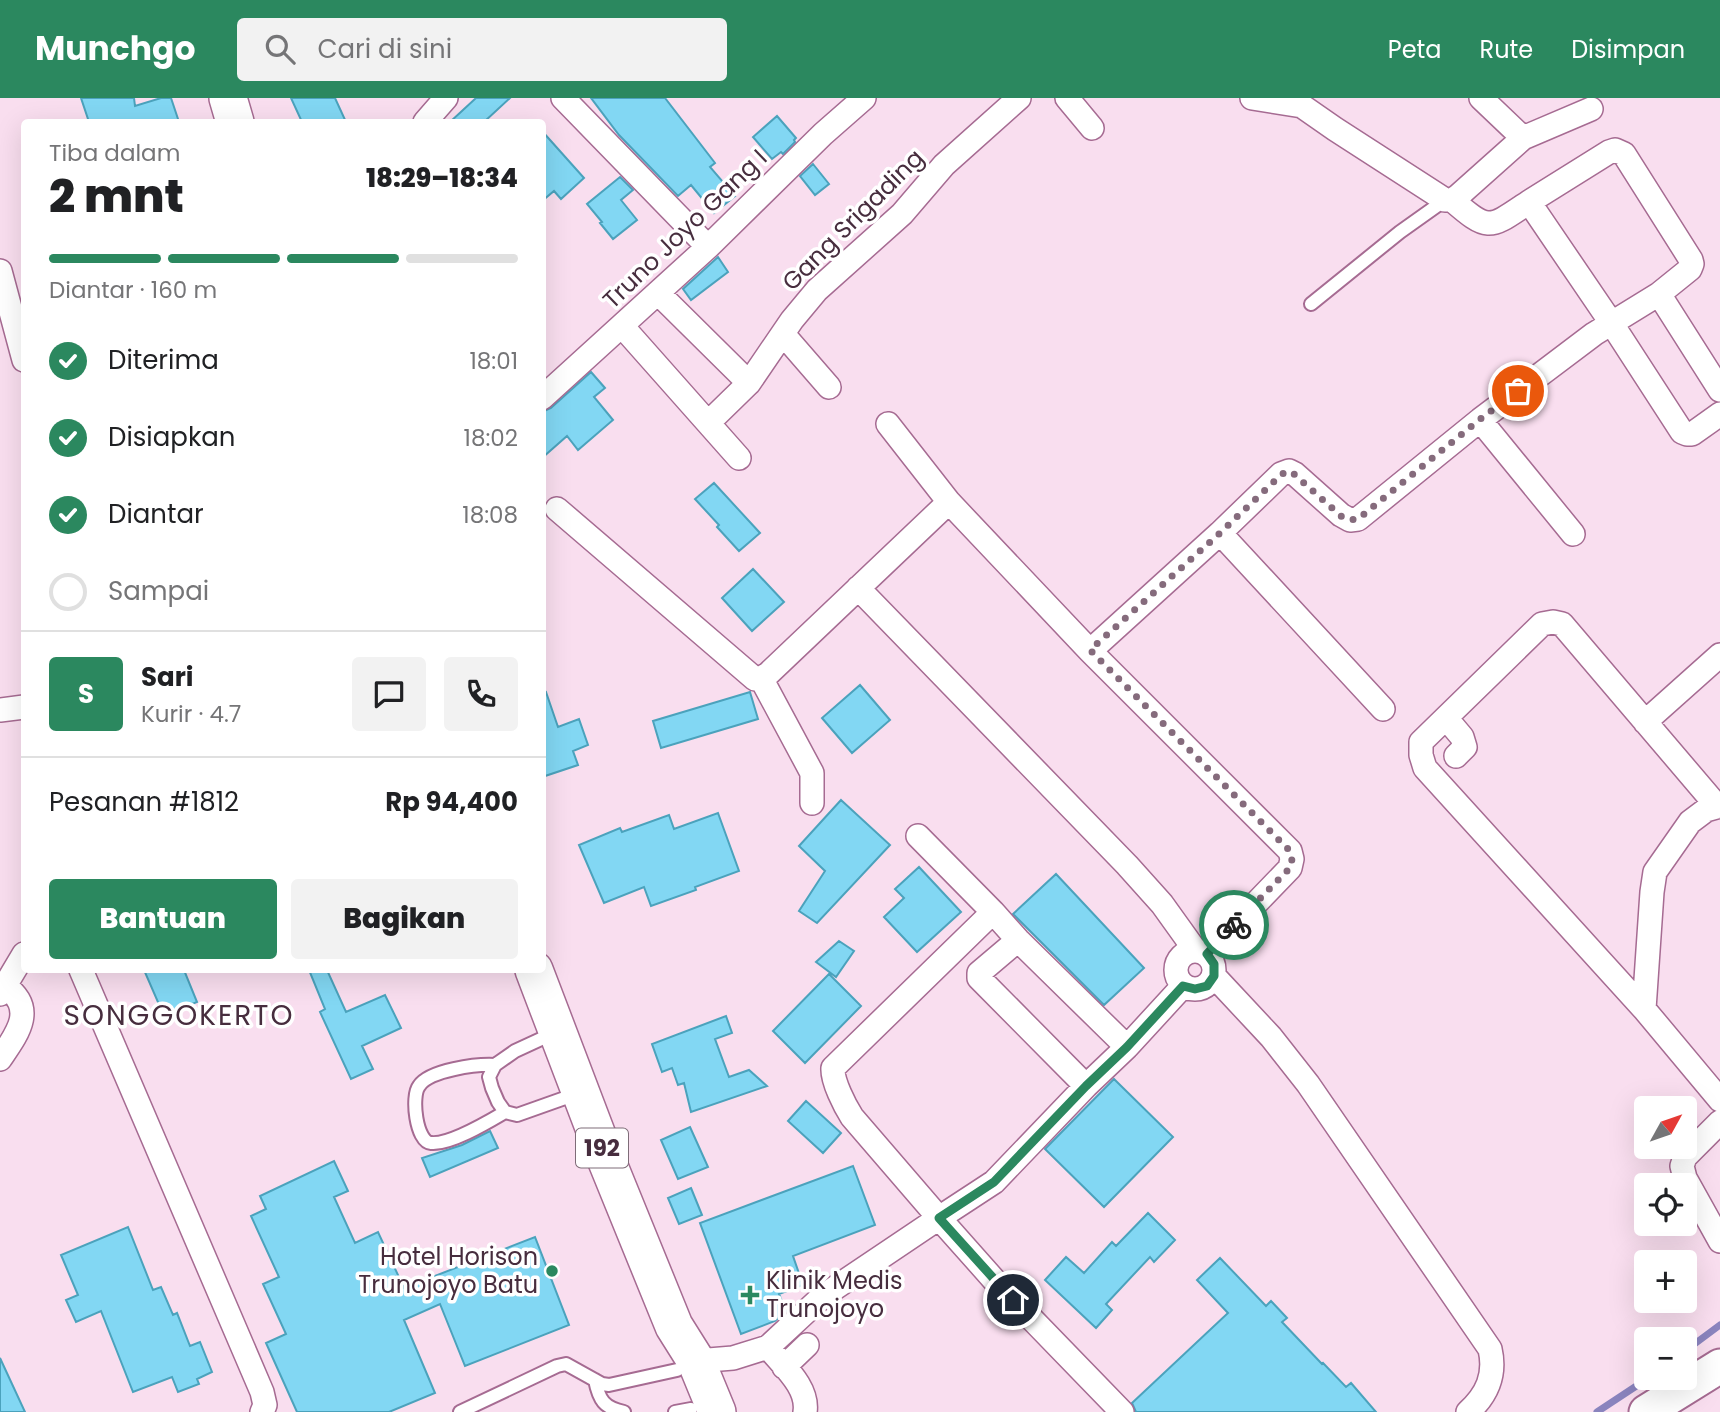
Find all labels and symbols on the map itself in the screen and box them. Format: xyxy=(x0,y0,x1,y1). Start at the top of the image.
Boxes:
street label: Truno Joyo Gang I xyxy=(595,142,774,316)
street label: Gang Srigading xyxy=(775,142,931,298)
pin xyxy=(1488,361,1548,421)
courier xyxy=(1199,890,1269,960)
district label: SONGGOKERTO xyxy=(63,996,295,1035)
north arrow xyxy=(1634,1096,1698,1158)
road number: 192 xyxy=(576,1128,628,1168)
place label: Hotel Horison Trunojoyo Batu xyxy=(358,1240,538,1301)
marker: Hotel Horison Trunojoyo Batu xyxy=(544,1263,560,1279)
place label: Klinik Medis Trunojoyo xyxy=(766,1264,902,1325)
pin xyxy=(983,1270,1043,1330)
marker: Klinik Medis Trunojoyo xyxy=(740,1285,760,1305)

